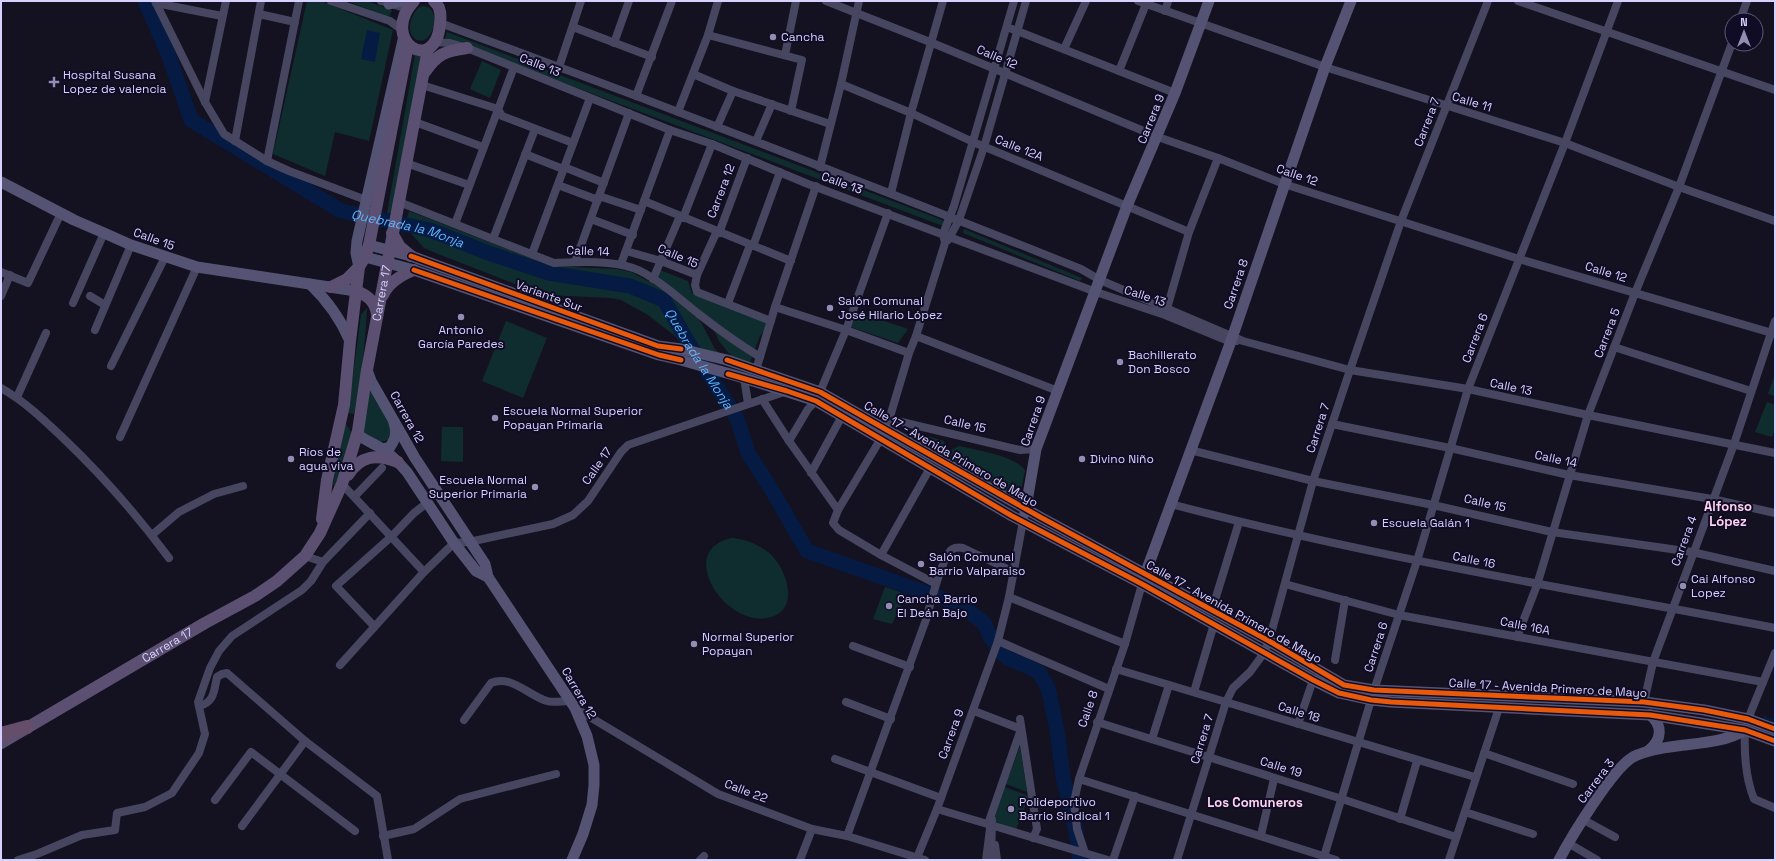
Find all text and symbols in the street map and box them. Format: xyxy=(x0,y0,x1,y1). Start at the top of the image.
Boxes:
north arrow xyxy=(1724,12,1764,52)
text: N xyxy=(1740,15,1748,29)
place label: Cancha xyxy=(781,29,824,45)
marker: Cancha xyxy=(768,32,778,42)
street label: Calle 12 xyxy=(974,41,1020,73)
street label: Calle 13 xyxy=(517,50,563,80)
place label: Hospital Susana Lopez de valencia xyxy=(63,67,166,97)
marker: Hospital Susana Lopez de valencia xyxy=(48,76,60,88)
street label: Calle 11 xyxy=(1450,88,1494,116)
street label: Carrera 9 xyxy=(1134,92,1168,146)
street label: Carrera 7 xyxy=(1410,95,1444,149)
street label: Calle 12A xyxy=(993,131,1046,165)
street label: Calle 12 xyxy=(1274,160,1320,190)
street label: Carrera 12 xyxy=(703,161,739,221)
street label: Calle 13 xyxy=(819,168,865,198)
water label: Quebrada la Monja xyxy=(350,205,467,252)
street label: Calle 15 xyxy=(131,224,177,254)
street label: Calle 15 xyxy=(655,240,701,272)
street label: Calle 14 xyxy=(566,242,610,260)
street label: Carrera 8 xyxy=(1220,257,1252,311)
street label: Calle 12 xyxy=(1583,258,1629,286)
street label: Carrera 17 xyxy=(368,264,395,323)
street label: Variante Sur xyxy=(513,276,585,316)
street label: Calle 13 xyxy=(1122,282,1168,310)
place label: Salón Comunal José Hilario López xyxy=(838,293,942,323)
marker: Salón Comunal José Hilario López xyxy=(825,303,835,313)
water label: Quebrada la Monja xyxy=(661,305,737,413)
street label: Carrera 5 xyxy=(1590,306,1624,360)
street label: Carrera 6 xyxy=(1458,311,1492,365)
marker: Antonio García Paredes xyxy=(456,312,466,322)
place label: Antonio García Paredes xyxy=(418,322,504,352)
place label: Bachillerato Don Bosco xyxy=(1128,347,1197,377)
marker: Bachillerato Don Bosco xyxy=(1115,357,1125,367)
street label: Calle 13 xyxy=(1488,375,1534,399)
street label: Carrera 12 xyxy=(386,388,428,446)
street label: Carrera 9 xyxy=(1017,394,1049,448)
street label: Calle 17 - Avenida Primero de Mayo xyxy=(861,397,1041,511)
street label: Carrera 7 xyxy=(1302,401,1334,455)
place label: Escuela Normal Superior Popayan Primaria xyxy=(503,403,643,433)
street label: Calle 15 xyxy=(942,411,988,437)
marker: Escuela Normal Superior Popayan Primaria xyxy=(490,413,500,423)
place label: Ríos de agua viva xyxy=(299,444,353,474)
street label: Calle 17 xyxy=(578,444,616,488)
street label: Calle 14 xyxy=(1533,447,1579,471)
place label: Divino Niño xyxy=(1090,451,1154,467)
marker: Ríos de agua viva xyxy=(286,454,296,464)
marker: Divino Niño xyxy=(1077,454,1087,464)
place label: Escuela Normal Superior Primaria xyxy=(429,472,527,502)
marker: Escuela Normal Superior Primaria xyxy=(530,482,540,492)
street label: Calle 15 xyxy=(1462,490,1508,516)
district label: Alfonso López xyxy=(1704,498,1752,530)
street label: Carrera 4 xyxy=(1668,513,1701,568)
place label: Escuela Galán 1 xyxy=(1382,515,1470,531)
marker: Escuela Galán 1 xyxy=(1369,518,1379,528)
street label: Calle 16 xyxy=(1451,548,1497,572)
place label: Salón Comunal Barrio Valparaiso xyxy=(929,549,1026,579)
street label: Calle 17 - Avenida Primero de Mayo xyxy=(1143,557,1325,667)
marker: Salón Comunal Barrio Valparaiso xyxy=(916,559,926,569)
place label: Cai Alfonso Lopez xyxy=(1691,571,1756,601)
marker: Cai Alfonso Lopez xyxy=(1678,581,1688,591)
place label: Cancha Barrio El Deán Bajo xyxy=(897,591,978,621)
marker: Cancha Barrio El Deán Bajo xyxy=(884,601,894,611)
street label: Calle 16A xyxy=(1499,613,1552,639)
street label: Carrera 6 xyxy=(1360,620,1392,674)
street label: Carrera 17 xyxy=(139,624,196,666)
place label: Normal Superior Popayan xyxy=(702,629,795,659)
marker: Normal Superior Popayan xyxy=(689,639,699,649)
street label: Carrera 12 xyxy=(558,664,600,722)
street label: Calle 17 - Avenida Primero de Mayo xyxy=(1448,675,1648,701)
street label: Calle 8 xyxy=(1074,688,1102,730)
street label: Calle 18 xyxy=(1276,698,1322,726)
street label: Carrera 9 xyxy=(935,707,967,761)
street label: Carrera 7 xyxy=(1187,712,1217,766)
street label: Calle 19 xyxy=(1258,753,1304,781)
street label: Carrera 3 xyxy=(1574,755,1618,807)
street label: Calle 22 xyxy=(722,775,770,807)
place label: Polideportivo Barrio Sindical 1 xyxy=(1019,794,1110,824)
district label: Los Comuneros xyxy=(1207,794,1303,811)
marker: Polideportivo Barrio Sindical 1 xyxy=(1006,804,1016,814)

